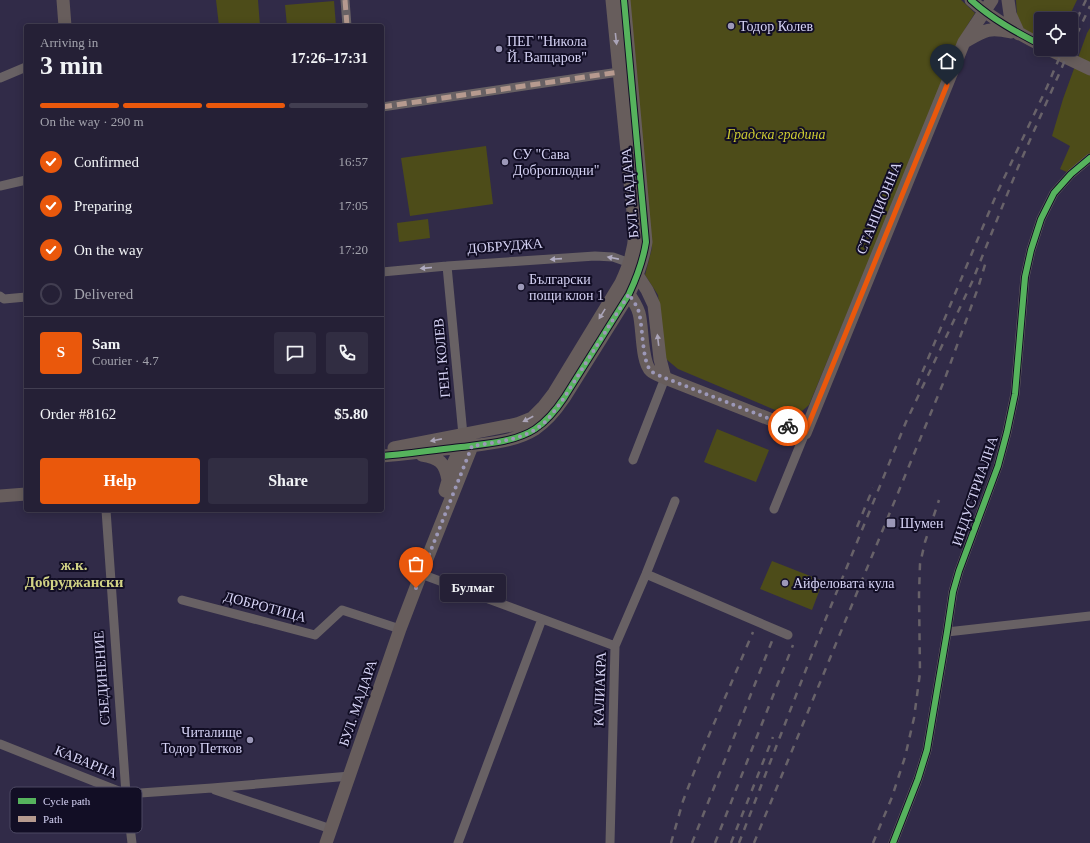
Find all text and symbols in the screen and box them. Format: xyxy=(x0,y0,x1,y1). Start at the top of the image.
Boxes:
map controls xyxy=(1034,12,1078,56)
button: locate xyxy=(1034,12,1078,56)
place label: Тодор Колев xyxy=(739,19,813,34)
marker: Тодор Колев xyxy=(726,21,736,31)
one-way arrow xyxy=(613,33,619,45)
place label: ПЕГ "Никола Й. Вапцаров" xyxy=(507,34,587,65)
text: Arriving in xyxy=(40,35,98,50)
marker: ПЕГ "Никола Й. Вапцаров" xyxy=(494,44,504,54)
pin xyxy=(930,44,964,85)
text: 17:26–17:31 xyxy=(291,50,368,66)
icon: home xyxy=(936,50,958,72)
text: 3 min xyxy=(40,51,103,80)
text: On the way · 290 m xyxy=(40,114,144,129)
park label: Градска градина xyxy=(725,127,826,142)
street label: БУЛ. МАДАРА xyxy=(618,146,641,239)
place label: СУ "Сава Доброплодни" xyxy=(513,147,600,178)
icon: check xyxy=(40,151,62,173)
text: Confirmed xyxy=(74,154,139,170)
text: 16:57 xyxy=(338,154,368,169)
marker: СУ "Сава Доброплодни" xyxy=(500,157,510,167)
street label: СТАНЦИОННА xyxy=(854,159,905,256)
icon: check xyxy=(40,195,62,217)
text: Preparing xyxy=(74,198,132,214)
text: 17:05 xyxy=(338,198,368,213)
street label: ДОБРУДЖА xyxy=(467,236,544,256)
icon: check xyxy=(40,239,62,261)
text: On the way xyxy=(74,242,143,258)
text: 17:20 xyxy=(338,242,368,257)
one-way arrow xyxy=(550,255,562,262)
one-way arrow xyxy=(607,255,619,261)
one-way arrow xyxy=(420,264,432,271)
place label: Български пощи клон 1 xyxy=(529,272,604,303)
marker: Български пощи клон 1 xyxy=(516,282,526,292)
text: Delivered xyxy=(74,286,133,302)
one-way arrow xyxy=(599,308,606,320)
street label: ГЕН. КОЛЕВ xyxy=(431,318,453,398)
button: chat xyxy=(274,332,316,374)
button: phone xyxy=(326,332,368,374)
one-way arrow xyxy=(655,334,661,346)
text: Sam xyxy=(92,336,120,352)
text: S xyxy=(57,344,65,360)
text: Courier · 4.7 xyxy=(92,353,159,368)
text: Order #8162 xyxy=(40,406,116,422)
text: $5.80 xyxy=(334,406,368,422)
courier xyxy=(768,406,808,446)
icon: bike xyxy=(777,415,799,437)
one-way arrow xyxy=(522,416,534,422)
street label: ИНДУСТРИАЛНА xyxy=(949,433,1001,548)
one-way arrow xyxy=(430,437,443,443)
button: Help xyxy=(40,458,200,504)
button: Share xyxy=(208,458,368,504)
place label: Шумен xyxy=(900,516,944,531)
marker: Шумен xyxy=(885,517,897,529)
pin xyxy=(399,547,433,588)
icon: bag xyxy=(405,553,427,575)
district label: ж.к. Добруджански xyxy=(25,557,124,590)
callout: Булмаг xyxy=(440,574,506,602)
place label: Айфеловата кула xyxy=(793,576,895,591)
marker: Айфеловата кула xyxy=(780,578,790,588)
text: Булмаг xyxy=(452,580,494,595)
street label: ДОБРОТИЦА xyxy=(222,589,309,625)
street label: СЪЕДИНЕНИЕ xyxy=(91,630,113,726)
street label: КАЛИАКРА xyxy=(591,651,609,727)
street label: БУЛ. МАДАРА xyxy=(336,657,380,748)
place label: Читалище Тодор Петков xyxy=(161,725,242,756)
marker: Читалище Тодор Петков xyxy=(245,735,255,745)
street label: КАВАРНА xyxy=(53,743,120,782)
legend xyxy=(10,787,142,833)
text: Cycle path xyxy=(43,795,91,807)
text: Path xyxy=(43,813,63,825)

